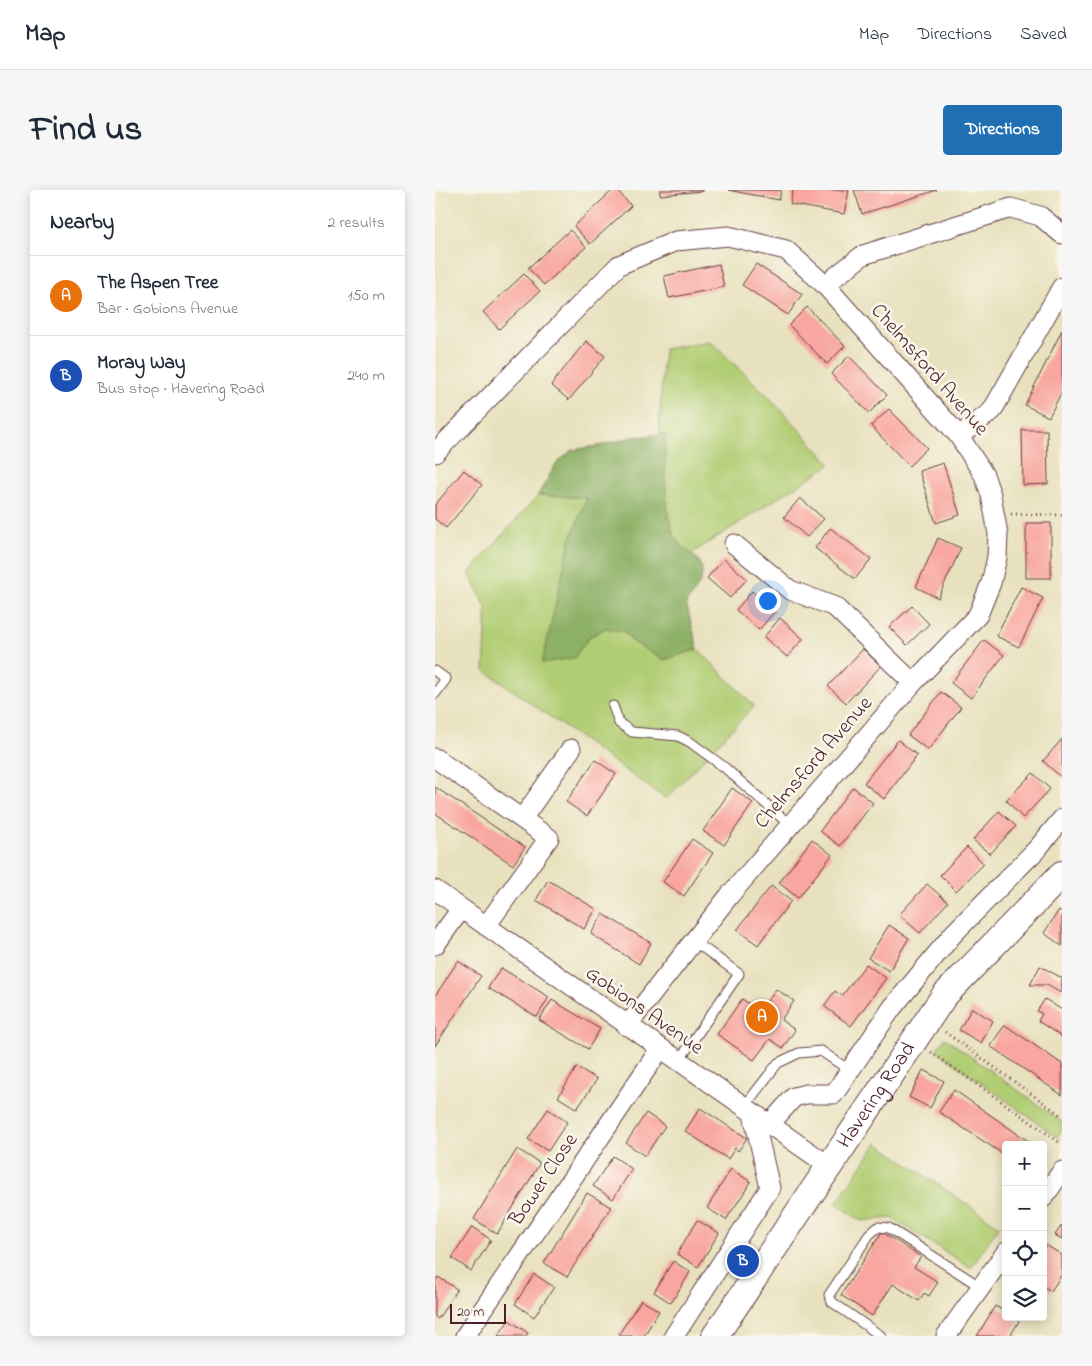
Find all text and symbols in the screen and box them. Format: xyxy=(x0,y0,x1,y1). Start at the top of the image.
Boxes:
text: Map xyxy=(25,17,66,52)
text: Map xyxy=(859,22,889,48)
text: Directions xyxy=(917,22,992,48)
text: Saved xyxy=(1020,22,1067,48)
text: Find us xyxy=(30,105,142,156)
button: Directions xyxy=(943,105,1062,155)
text: Nearby xyxy=(50,208,114,238)
text: 2 results xyxy=(327,211,385,235)
text: The Aspen Tree xyxy=(97,270,218,297)
text: A xyxy=(61,284,71,308)
text: 150 m xyxy=(347,284,385,308)
text: Bar · Gobions Avenue xyxy=(97,297,238,321)
street label: Chelmsford Avenue xyxy=(863,297,996,443)
text: Moray Way xyxy=(97,350,185,377)
text: B xyxy=(61,364,71,388)
text: 240 m xyxy=(347,364,385,388)
text: Bus stop · Havering Road xyxy=(97,377,264,401)
your location xyxy=(755,588,781,614)
street label: Chelmsford Avenue xyxy=(748,690,881,836)
street label: Gobions Avenue xyxy=(579,959,710,1063)
pin: A xyxy=(746,998,778,1036)
street label: Havering Road xyxy=(830,1036,924,1155)
street label: Bower Close xyxy=(501,1127,586,1233)
map controls xyxy=(1002,1141,1047,1321)
button: + xyxy=(1002,1141,1047,1186)
button: − xyxy=(1002,1186,1047,1231)
button: locate xyxy=(1002,1231,1047,1276)
pin: B xyxy=(727,1242,759,1280)
button: layers xyxy=(1002,1276,1047,1321)
scale bar xyxy=(450,1301,506,1324)
text: 20 m xyxy=(457,1302,484,1323)

